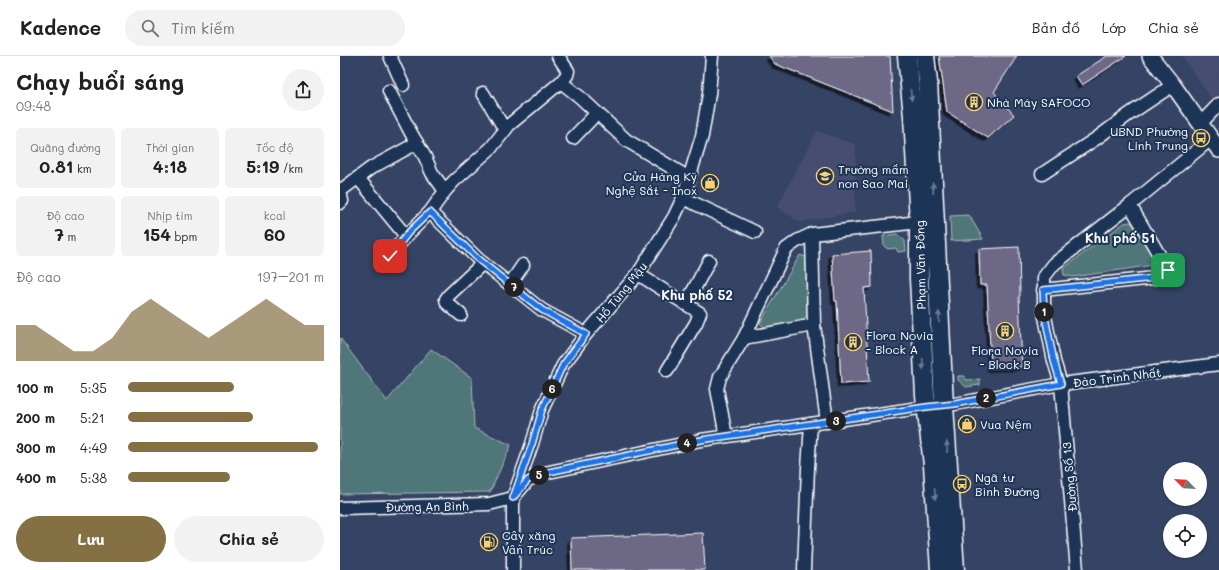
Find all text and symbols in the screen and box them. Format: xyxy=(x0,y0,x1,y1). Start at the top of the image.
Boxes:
search box xyxy=(125,10,405,46)
text: Kadence xyxy=(20,15,101,40)
icon: search xyxy=(139,17,161,39)
text: Tìm kiếm xyxy=(171,18,235,38)
text: Bản đồ xyxy=(1032,18,1080,37)
text: Lớp xyxy=(1102,18,1126,37)
text: Chia sẻ xyxy=(1148,18,1199,37)
text: Chạy buổi sáng xyxy=(16,67,184,96)
button: share xyxy=(282,69,324,111)
one-way arrow xyxy=(908,89,914,101)
building icon: Nhà Máy SAFOCO xyxy=(964,92,984,112)
place label: Nhà Máy SAFOCO xyxy=(987,94,1090,110)
text: 09:48 xyxy=(16,97,51,114)
place label: UBND Phường Linh Trung xyxy=(1110,123,1188,153)
bus stop icon: UBND Phường Linh Trung xyxy=(1191,128,1211,148)
text: Quãng đường xyxy=(30,140,101,155)
text: Thời gian xyxy=(146,140,194,155)
text: Tốc độ xyxy=(256,140,293,155)
text: 0.81 xyxy=(39,155,73,177)
text: 4:18 xyxy=(153,155,187,177)
text: 5:19 xyxy=(246,155,279,177)
text: km xyxy=(73,161,92,176)
text: /km xyxy=(279,161,303,176)
place label: Trường mầm non Sao Mai xyxy=(838,161,908,191)
school or university icon: Trường mầm non Sao Mai xyxy=(815,166,835,186)
place label: Cửa Hàng Kỹ Nghệ Sắt - Inox xyxy=(606,168,697,198)
shop icon: Cửa Hàng Kỹ Nghệ Sắt - Inox xyxy=(700,173,720,193)
one-way arrow xyxy=(930,181,936,194)
text: Độ cao xyxy=(46,208,84,223)
text: Nhịp tim xyxy=(148,208,192,223)
text: kcal xyxy=(264,208,286,223)
street label: Phạm Văn Đồng xyxy=(911,220,929,310)
text: 7 xyxy=(54,223,64,245)
text: 154 xyxy=(143,223,171,245)
text: 60 xyxy=(264,223,285,245)
text: m xyxy=(64,229,76,244)
text: bpm xyxy=(171,229,197,244)
district label: Khu phố 51 xyxy=(1085,229,1155,246)
pin xyxy=(373,239,407,273)
icon: check xyxy=(379,245,401,267)
pin xyxy=(1151,253,1185,287)
street label: Hồ Tùng Mậu xyxy=(592,258,650,326)
icon: arrive xyxy=(1157,259,1179,281)
text: Độ cao xyxy=(16,268,61,285)
text: 197–201 m xyxy=(257,268,324,285)
pin: 7 xyxy=(504,277,524,297)
text: 7 xyxy=(511,279,517,294)
district label: Khu phố 52 xyxy=(661,286,733,303)
pin: 1 xyxy=(1034,302,1054,322)
text: 1 xyxy=(1042,304,1046,319)
one-way arrow xyxy=(936,311,943,323)
building icon: Flora Novia - Block B xyxy=(995,321,1015,341)
place label: Flora Novia - Block A xyxy=(866,327,934,357)
building icon: Flora Novia - Block A xyxy=(843,332,863,352)
place label: Flora Novia - Block B xyxy=(971,342,1039,372)
one-way arrow xyxy=(920,358,926,371)
street label: Đào Trinh Nhất xyxy=(1072,364,1162,390)
text: 100 m xyxy=(16,379,53,396)
text: 5:35 xyxy=(80,379,107,396)
pin: 6 xyxy=(542,379,562,399)
text: 6 xyxy=(549,381,555,396)
pin: 2 xyxy=(976,388,996,408)
text: 2 xyxy=(983,390,989,405)
text: 200 m xyxy=(16,409,55,426)
text: 5:21 xyxy=(80,409,105,426)
pin: 3 xyxy=(826,411,846,431)
text: 3 xyxy=(833,413,839,428)
shop icon: Vua Nệm xyxy=(957,414,977,434)
place label: Vua Nệm xyxy=(980,416,1031,432)
pin: 4 xyxy=(677,433,697,453)
text: 4 xyxy=(684,435,690,450)
text: 300 m xyxy=(16,439,56,456)
text: 4:49 xyxy=(80,439,107,456)
one-way arrow xyxy=(944,441,951,453)
street label: Đường Số 13 xyxy=(1058,441,1080,513)
north arrow xyxy=(1163,462,1207,506)
map controls xyxy=(1163,462,1207,558)
pin: 5 xyxy=(529,465,549,485)
text: 5 xyxy=(536,467,542,482)
text: 400 m xyxy=(16,469,56,486)
text: 5:38 xyxy=(80,469,107,486)
place label: Ngã tư Bình Đường xyxy=(975,469,1039,499)
bus stop icon: Ngã tư Bình Đường xyxy=(952,474,972,494)
one-way arrow xyxy=(931,488,938,500)
street label: Đường An Bình xyxy=(385,497,469,515)
button: locate xyxy=(1163,514,1207,558)
button: Lưu xyxy=(16,516,166,562)
button: Chia sẻ xyxy=(174,516,324,562)
place label: Cây xăng Vân Trúc xyxy=(502,527,555,557)
fuel station icon: Cây xăng Vân Trúc xyxy=(479,532,499,552)

